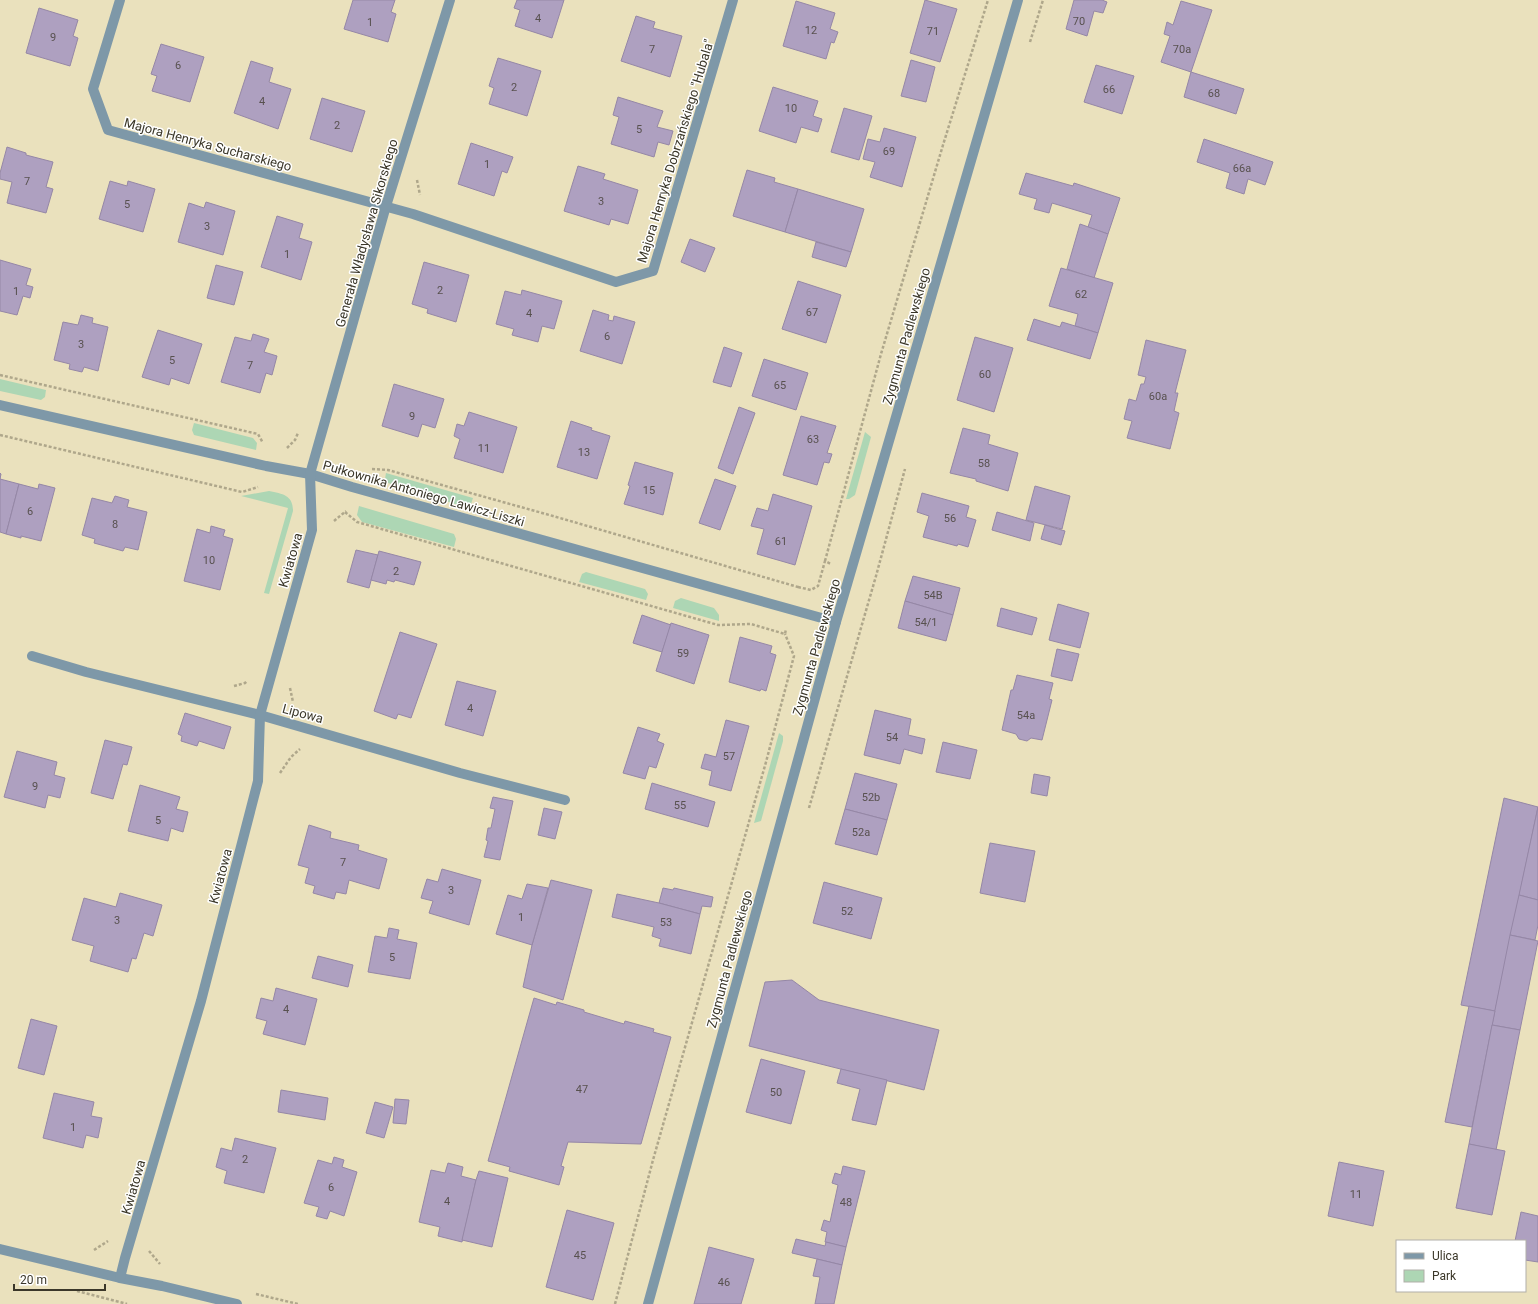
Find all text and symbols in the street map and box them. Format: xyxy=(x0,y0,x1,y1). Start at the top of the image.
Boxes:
house number: 4 xyxy=(535,12,541,25)
house number: 70 xyxy=(1073,15,1085,28)
house number: 1 xyxy=(367,16,373,29)
house number: 12 xyxy=(805,24,817,37)
house number: 71 xyxy=(927,25,939,38)
house number: 9 xyxy=(50,31,56,44)
street label: Majora Henryka Dobrzańskiego "Hubala" xyxy=(634,38,717,265)
house number: 7 xyxy=(649,43,655,56)
house number: 70a xyxy=(1173,43,1191,56)
house number: 6 xyxy=(175,59,181,72)
house number: 2 xyxy=(511,81,517,94)
house number: 66 xyxy=(1103,83,1115,96)
house number: 68 xyxy=(1208,87,1220,100)
house number: 4 xyxy=(259,95,265,108)
house number: 10 xyxy=(785,102,797,115)
street label: Majora Henryka Sucharskiego xyxy=(123,115,293,174)
house number: 2 xyxy=(334,119,340,132)
house number: 5 xyxy=(636,123,642,136)
street label: Generała Władysława Sikorskiego xyxy=(332,137,401,329)
house number: 69 xyxy=(883,145,895,158)
house number: 1 xyxy=(484,158,490,171)
house number: 66a xyxy=(1233,162,1251,175)
house number: 7 xyxy=(24,175,30,188)
house number: 3 xyxy=(598,195,604,208)
house number: 5 xyxy=(124,198,130,211)
house number: 3 xyxy=(204,220,210,233)
house number: 1 xyxy=(284,248,290,261)
street label: Zygmunta Padlewskiego xyxy=(880,266,933,406)
house number: 2 xyxy=(437,284,443,297)
house number: 1 xyxy=(13,285,19,298)
house number: 62 xyxy=(1075,288,1087,301)
house number: 67 xyxy=(806,306,818,319)
house number: 4 xyxy=(526,307,532,320)
house number: 6 xyxy=(604,330,610,343)
house number: 3 xyxy=(78,338,84,351)
house number: 5 xyxy=(169,354,175,367)
house number: 7 xyxy=(247,359,253,372)
house number: 60 xyxy=(979,368,991,381)
house number: 65 xyxy=(774,379,786,392)
house number: 60a xyxy=(1149,390,1167,403)
house number: 9 xyxy=(409,410,415,423)
house number: 63 xyxy=(807,433,819,446)
house number: 11 xyxy=(478,442,490,455)
house number: 13 xyxy=(578,446,590,459)
street label: Pułkownika Antoniego Lawicz-Liszki xyxy=(321,457,526,530)
house number: 58 xyxy=(978,457,990,470)
house number: 15 xyxy=(643,484,655,497)
house number: 6 xyxy=(27,505,33,518)
house number: 56 xyxy=(944,512,956,525)
house number: 8 xyxy=(112,518,118,531)
street label: Kwiatowa xyxy=(276,531,305,589)
house number: 61 xyxy=(775,535,787,548)
house number: 10 xyxy=(203,554,215,567)
house number: 2 xyxy=(393,565,399,578)
street label: Zygmunta Padlewskiego xyxy=(790,577,843,717)
house number: 54B xyxy=(923,589,943,602)
house number: 54/1 xyxy=(914,616,938,629)
house number: 59 xyxy=(677,647,689,660)
street label: Lipowa xyxy=(281,701,325,726)
house number: 4 xyxy=(467,702,473,715)
house number: 54a xyxy=(1017,709,1035,722)
house number: 54 xyxy=(886,731,898,744)
house number: 57 xyxy=(723,750,735,763)
house number: 9 xyxy=(32,780,38,793)
house number: 52b xyxy=(862,791,880,804)
house number: 55 xyxy=(674,799,686,812)
house number: 5 xyxy=(155,814,161,827)
house number: 52a xyxy=(852,826,870,839)
street label: Kwiatowa xyxy=(206,847,235,905)
house number: 7 xyxy=(340,856,346,869)
house number: 3 xyxy=(448,884,454,897)
street label: Zygmunta Padlewskiego xyxy=(704,889,755,1030)
house number: 52 xyxy=(841,905,853,918)
house number: 1 xyxy=(518,911,524,924)
house number: 3 xyxy=(114,914,120,927)
house number: 53 xyxy=(660,916,672,929)
house number: 5 xyxy=(389,951,395,964)
house number: 4 xyxy=(283,1003,289,1016)
house number: 47 xyxy=(576,1083,588,1096)
house number: 50 xyxy=(770,1086,782,1099)
house number: 1 xyxy=(70,1121,76,1134)
house number: 2 xyxy=(242,1153,248,1166)
street label: Kwiatowa xyxy=(119,1158,148,1216)
house number: 6 xyxy=(328,1181,334,1194)
house number: 11 xyxy=(1350,1188,1362,1201)
house number: 4 xyxy=(444,1195,450,1208)
house number: 48 xyxy=(840,1196,852,1209)
legend xyxy=(1396,1240,1526,1292)
house number: 45 xyxy=(574,1249,586,1262)
text: Ulica xyxy=(1432,1249,1458,1263)
scale bar xyxy=(14,1266,105,1292)
text: Park xyxy=(1432,1269,1457,1283)
text: 20 m xyxy=(20,1273,47,1287)
house number: 46 xyxy=(718,1276,730,1289)

